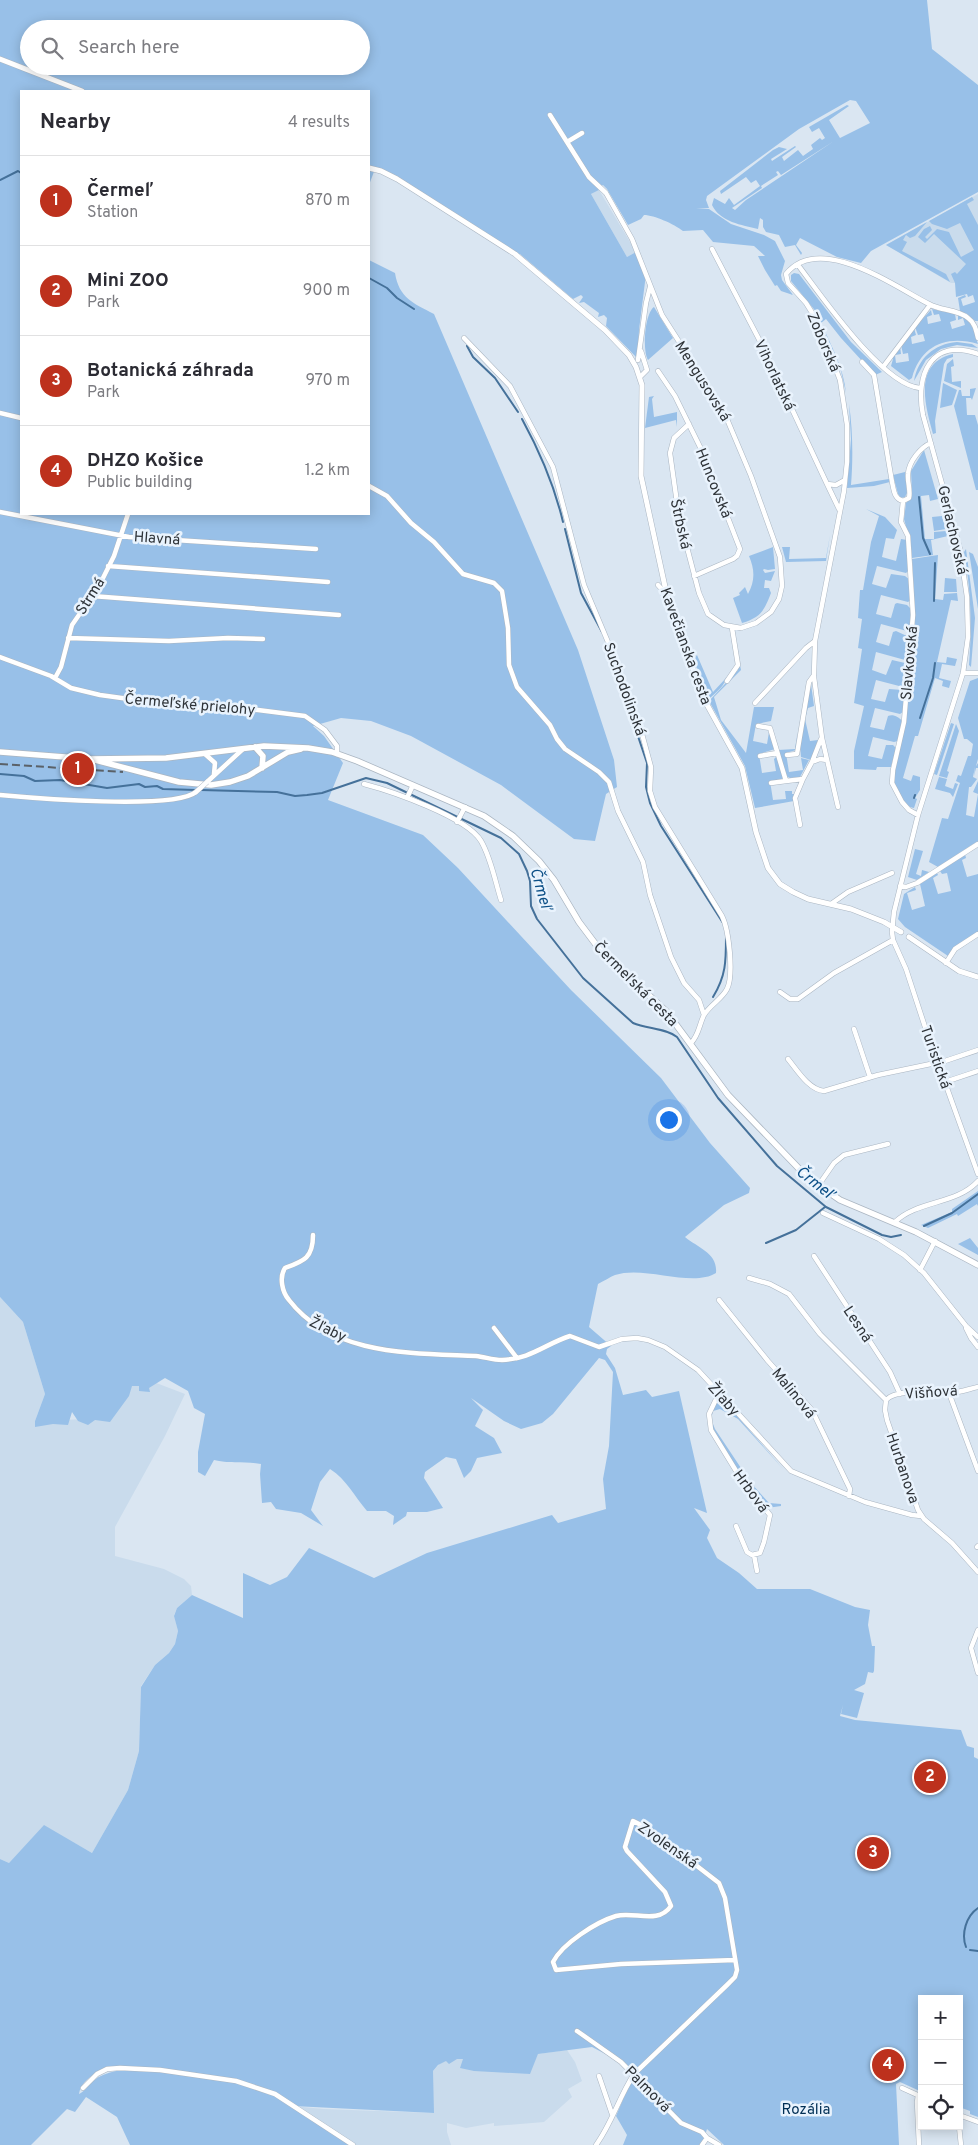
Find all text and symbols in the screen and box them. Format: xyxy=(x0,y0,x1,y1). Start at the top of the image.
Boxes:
search box xyxy=(20,20,370,75)
icon: search xyxy=(38,34,66,62)
text: Search here xyxy=(78,36,180,60)
text: Nearby xyxy=(40,109,111,136)
text: 4 results xyxy=(288,113,350,133)
text: Čermeľ xyxy=(87,179,153,203)
text: 1 xyxy=(53,191,59,211)
text: 870 m xyxy=(305,191,350,211)
text: Station xyxy=(87,203,138,223)
text: Mini ZOO xyxy=(87,269,169,293)
text: 2 xyxy=(51,281,61,301)
text: 900 m xyxy=(303,281,350,301)
text: Park xyxy=(87,293,120,313)
street label: Zoborská xyxy=(801,310,844,376)
street label: Vihorlatská xyxy=(749,337,798,414)
street label: Mengusovská xyxy=(669,338,734,426)
text: Botanická záhrada xyxy=(87,359,254,383)
text: 3 xyxy=(51,371,61,391)
text: 970 m xyxy=(305,371,350,391)
text: Park xyxy=(87,383,120,403)
street label: Huncovská xyxy=(690,446,735,521)
text: DHZO Košice xyxy=(87,449,204,473)
text: 4 xyxy=(51,461,61,481)
text: 1.2 km xyxy=(305,461,350,481)
text: Public building xyxy=(87,473,192,493)
street label: Gerlachovská xyxy=(932,484,971,577)
street label: Štrbská xyxy=(665,497,696,551)
street label: Hlavná xyxy=(133,528,181,551)
street label: Strmá xyxy=(73,575,110,619)
street label: Kavečianska cesta xyxy=(655,585,715,708)
street label: Slavkovská xyxy=(898,625,923,701)
street label: Suchodolinská xyxy=(598,640,649,739)
street label: Čermeľské prielohy xyxy=(124,688,256,721)
pin: 1 xyxy=(62,750,94,788)
water label: Črmeľ xyxy=(524,865,558,915)
street label: Čermeľská cesta xyxy=(588,937,683,1032)
street label: Turistická xyxy=(915,1023,954,1092)
your location xyxy=(656,1107,682,1133)
water label: Črmeľ xyxy=(791,1161,841,1206)
street label: Lesná xyxy=(838,1303,876,1347)
street label: Žľaby xyxy=(306,1312,350,1348)
street label: Malinová xyxy=(767,1365,819,1423)
street label: Žľaby xyxy=(703,1378,744,1421)
street label: Višňová xyxy=(904,1382,958,1405)
street label: Hurbanova xyxy=(881,1431,923,1506)
street label: Hrbová xyxy=(728,1467,772,1517)
pin: 2 xyxy=(914,1758,946,1796)
street label: Zvolenská xyxy=(633,1819,701,1874)
pin: 3 xyxy=(857,1834,889,1872)
map controls xyxy=(918,1995,963,2130)
button: + xyxy=(918,1995,963,2040)
button: − xyxy=(918,2040,963,2085)
pin: 4 xyxy=(872,2046,904,2084)
street label: Palmová xyxy=(620,2063,674,2117)
button: locate xyxy=(918,2085,963,2130)
park label: Rozália xyxy=(782,2101,830,2120)

